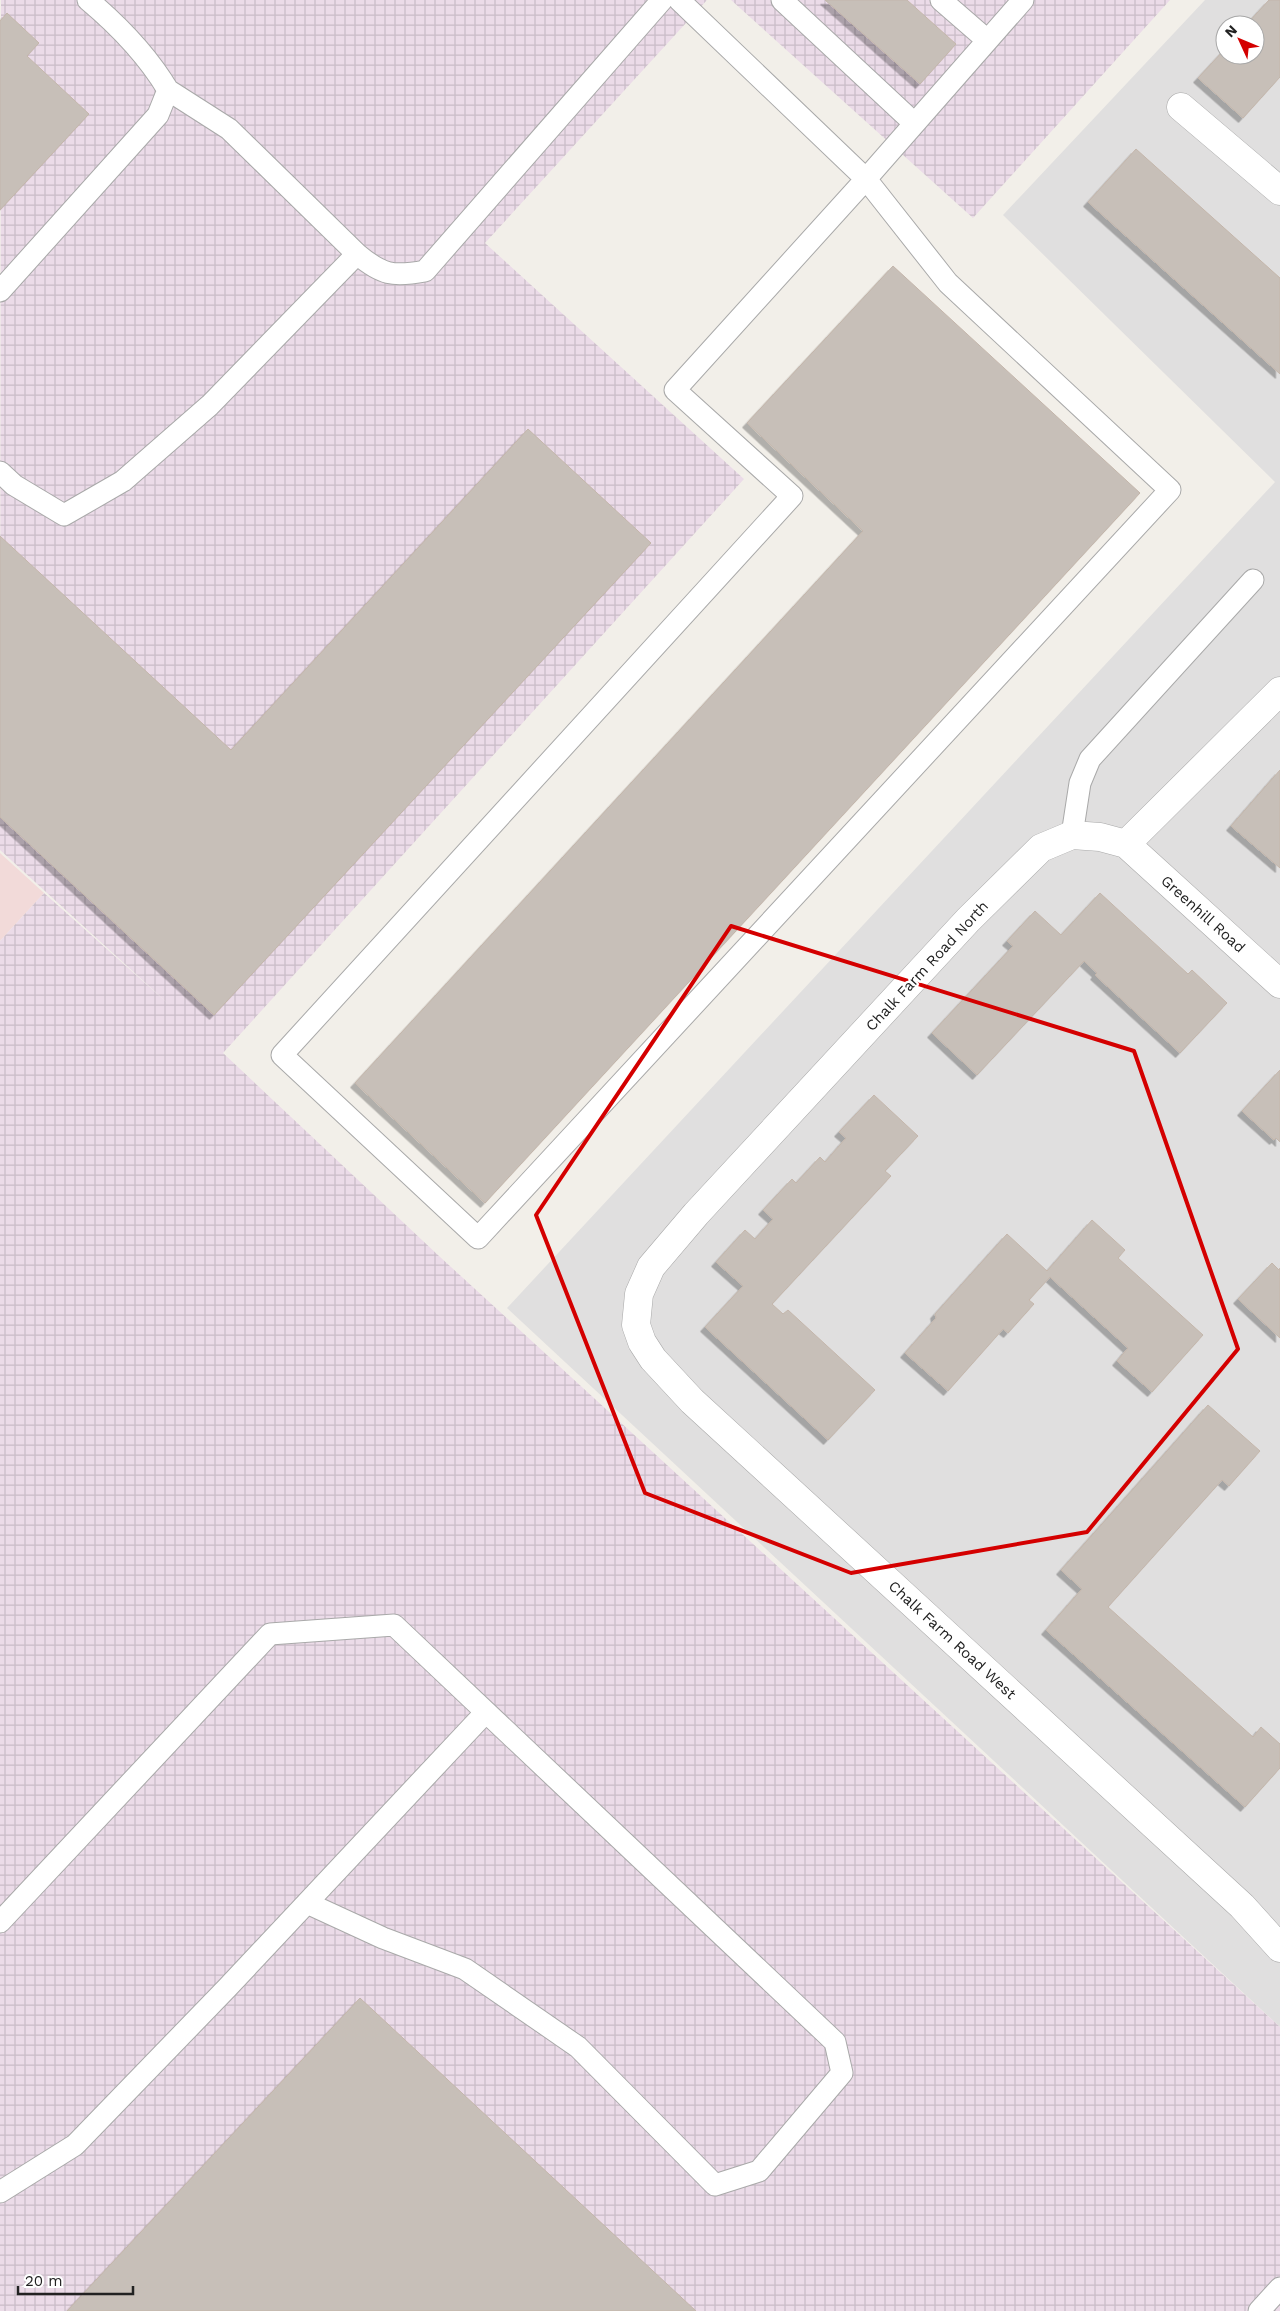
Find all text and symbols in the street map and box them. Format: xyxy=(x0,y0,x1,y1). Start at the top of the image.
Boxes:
north arrow xyxy=(1215,15,1265,65)
text: N xyxy=(1221,22,1240,40)
street label: Greenhill Road xyxy=(1157,872,1249,956)
street label: Chalk Farm Road North xyxy=(862,897,992,1035)
street label: Chalk Farm Road West xyxy=(885,1577,1020,1703)
scale bar xyxy=(18,2264,132,2296)
text: 20 m xyxy=(25,2272,63,2290)

